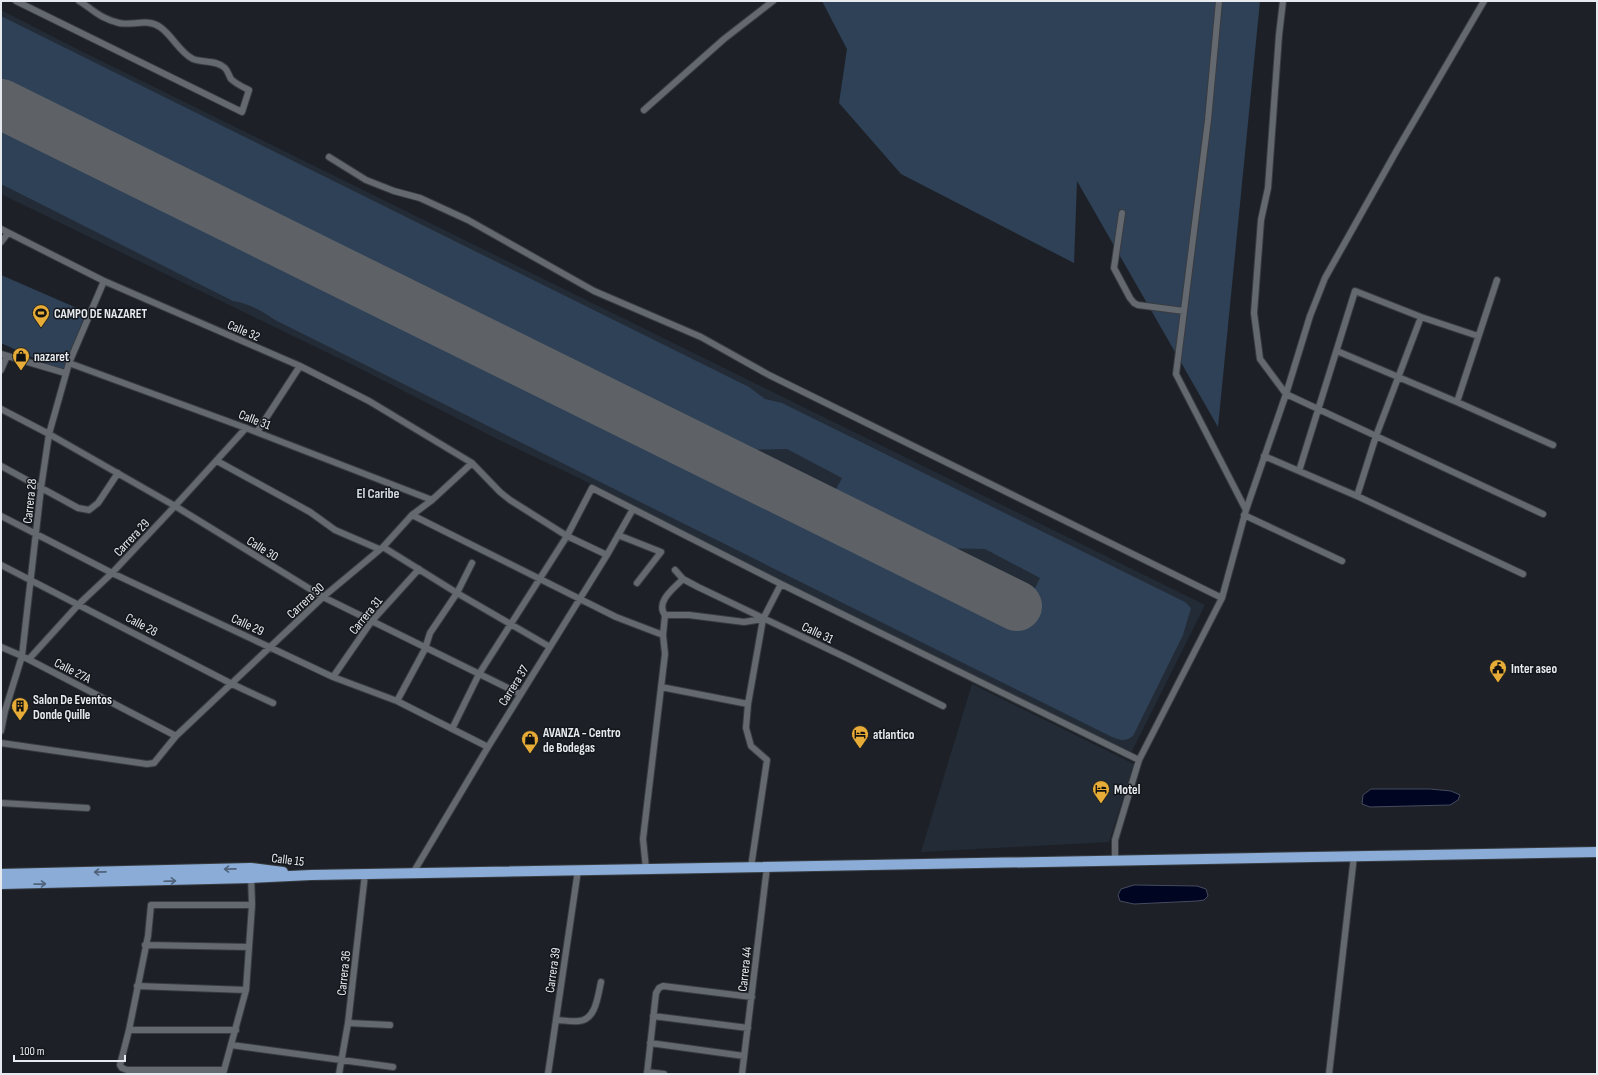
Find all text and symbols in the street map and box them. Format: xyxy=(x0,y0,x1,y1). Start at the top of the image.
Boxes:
sports icon: CAMPO DE NAZARET xyxy=(31,303,51,328)
place label: CAMPO DE NAZARET xyxy=(54,306,147,322)
street label: Calle 32 xyxy=(225,317,262,345)
shop icon: nazaret xyxy=(11,346,31,371)
place label: nazaret xyxy=(34,349,70,365)
street label: Calle 31 xyxy=(236,407,273,434)
street label: Carrera 28 xyxy=(20,477,40,524)
district label: El Caribe xyxy=(356,485,400,502)
street label: Carrera 29 xyxy=(110,515,153,560)
street label: Calle 30 xyxy=(244,533,281,565)
street label: Carrera 30 xyxy=(284,579,328,622)
street label: Carrera 31 xyxy=(346,593,386,638)
street label: Calle 28 xyxy=(123,610,161,640)
street label: Calle 29 xyxy=(229,610,267,640)
street label: Calle 31 xyxy=(799,619,836,647)
street label: Calle 27A xyxy=(51,655,94,687)
public building icon: Inter aseo xyxy=(1488,658,1508,683)
place label: Inter aseo xyxy=(1511,661,1557,677)
street label: Carrera 37 xyxy=(495,662,533,709)
place label: Salon De Eventos Donde Quille xyxy=(33,692,112,723)
building icon: Salon De Eventos Donde Quille xyxy=(10,696,30,721)
hotel icon: atlantico xyxy=(850,724,870,749)
place label: AVANZA - Centro de Bodegas xyxy=(542,725,621,756)
place label: atlantico xyxy=(873,727,915,743)
shop icon: AVANZA - Centro de Bodegas xyxy=(520,729,540,754)
hotel icon: Motel xyxy=(1091,779,1111,804)
place label: Motel xyxy=(1114,782,1141,798)
street label: Calle 15 xyxy=(271,850,305,870)
one-way arrow xyxy=(224,865,237,872)
one-way arrow xyxy=(94,868,107,876)
one-way arrow xyxy=(163,877,176,884)
one-way arrow xyxy=(33,880,46,887)
street label: Carrera 44 xyxy=(735,945,755,992)
street label: Carrera 39 xyxy=(542,946,564,994)
street label: Carrera 36 xyxy=(334,949,354,996)
scale bar xyxy=(14,1037,125,1063)
text: 100 m xyxy=(20,1044,45,1059)

